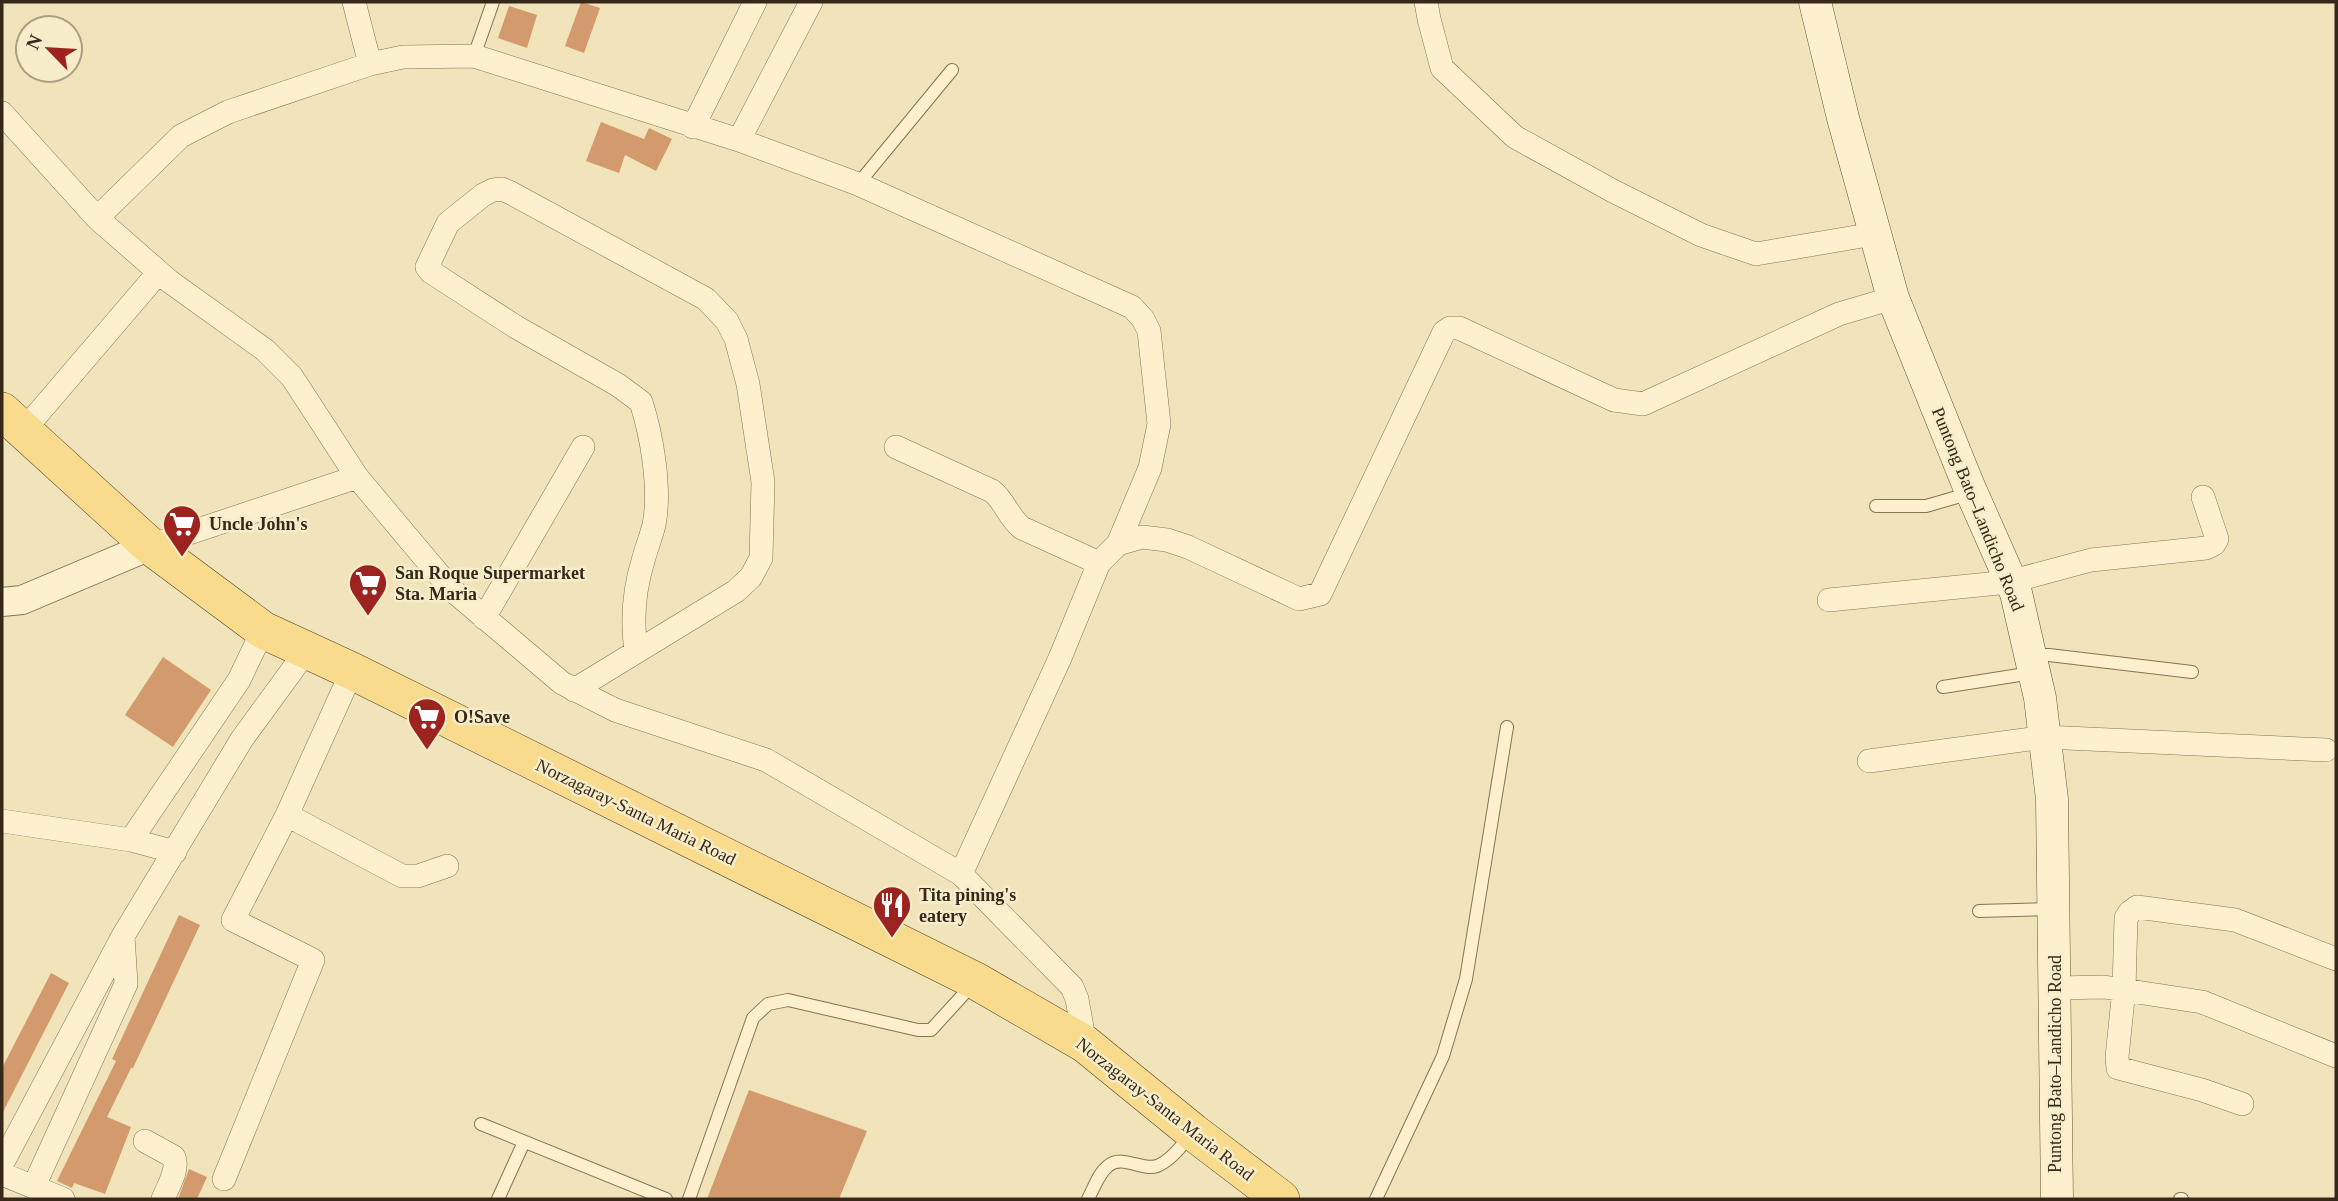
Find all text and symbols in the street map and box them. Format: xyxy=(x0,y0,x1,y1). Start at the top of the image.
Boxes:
north arrow xyxy=(14,14,84,84)
text: N xyxy=(22,31,47,53)
street label: Puntong Bato–Landicho Road xyxy=(1928,404,2028,614)
supermarket icon: Uncle John's xyxy=(161,503,203,558)
place label: Uncle John's xyxy=(209,514,308,534)
supermarket icon: San Roque Supermarket Sta. Maria xyxy=(347,562,389,617)
place label: San Roque Supermarket Sta. Maria xyxy=(395,563,585,604)
supermarket icon: O!Save xyxy=(406,696,448,751)
place label: O!Save xyxy=(454,707,510,727)
street label: Norzagaray-Santa Maria Road xyxy=(533,755,739,869)
restaurant icon: Tita pining's eatery xyxy=(871,884,913,939)
place label: Tita pining's eatery xyxy=(919,885,1016,926)
street label: Puntong Bato–Landicho Road xyxy=(2045,955,2065,1173)
street label: Norzagaray-Santa Maria Road xyxy=(1072,1033,1258,1185)

